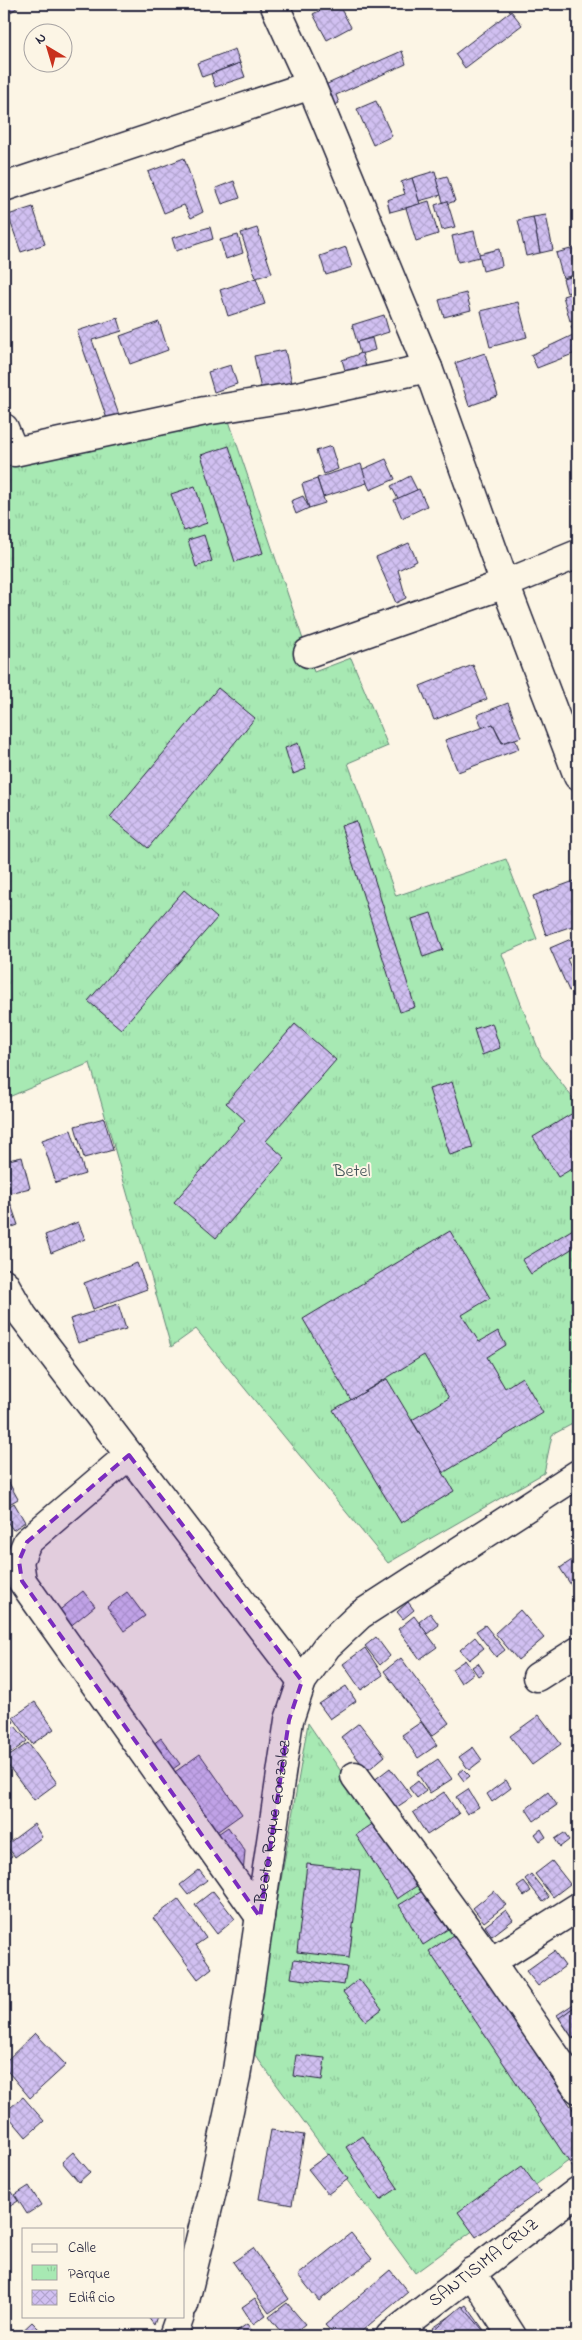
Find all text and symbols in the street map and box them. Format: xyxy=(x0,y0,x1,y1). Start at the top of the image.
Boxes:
north arrow xyxy=(22,22,72,72)
text: N xyxy=(31,28,51,50)
park label: Betel xyxy=(332,1159,371,1185)
street label: Beato Roque Gonzalez xyxy=(249,1738,299,1906)
street label: SANTISIMA CRUZ xyxy=(424,2212,545,2314)
legend xyxy=(22,2228,185,2318)
text: Calle xyxy=(68,2237,96,2259)
text: Parque xyxy=(68,2263,110,2285)
text: Edificio xyxy=(68,2287,115,2309)

